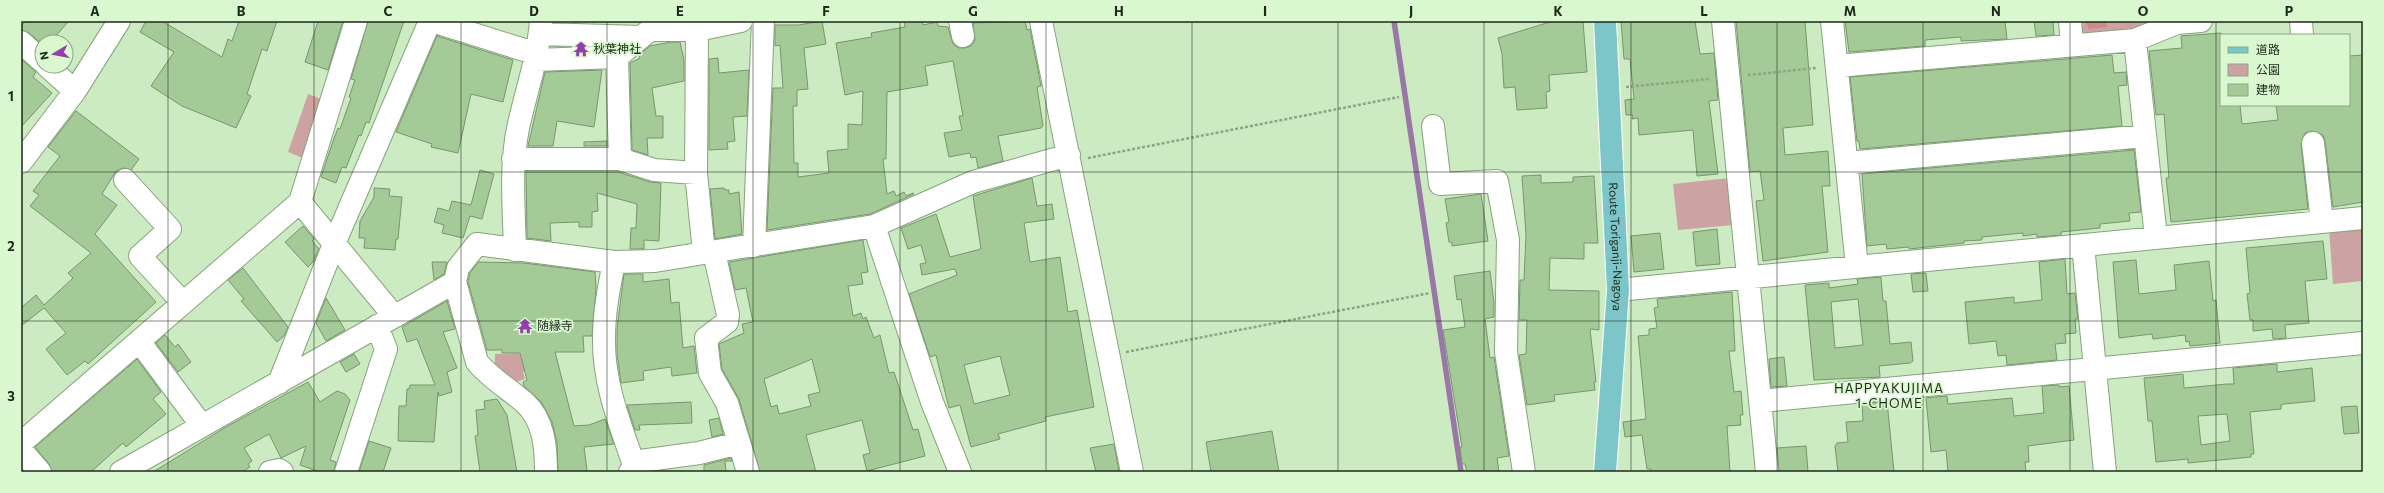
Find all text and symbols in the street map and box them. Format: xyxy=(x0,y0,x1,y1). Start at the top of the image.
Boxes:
text: A xyxy=(90,3,100,19)
text: B xyxy=(237,3,246,19)
text: C xyxy=(384,3,393,19)
text: D xyxy=(529,3,539,19)
text: E xyxy=(676,3,684,19)
text: F xyxy=(822,3,830,19)
text: G xyxy=(968,3,978,19)
text: H xyxy=(1114,3,1124,19)
text: I xyxy=(1263,3,1267,19)
text: J xyxy=(1409,3,1413,19)
text: K xyxy=(1553,3,1563,19)
text: L xyxy=(1700,3,1708,19)
text: M xyxy=(1844,3,1856,19)
text: N xyxy=(1991,3,2001,19)
text: O xyxy=(2138,3,2149,19)
text: P xyxy=(2285,3,2294,19)
north arrow xyxy=(34,34,74,74)
legend xyxy=(2220,34,2350,106)
temple icon: 秋葉神社 xyxy=(572,40,590,58)
place label: 秋葉神社 xyxy=(593,41,641,55)
text: 道路 xyxy=(2256,42,2280,56)
text: N xyxy=(37,51,51,61)
text: 公園 xyxy=(2256,62,2280,76)
text: 建物 xyxy=(2256,82,2280,96)
text: 1 xyxy=(8,88,14,104)
street label: Route Toriganji-Nagoya xyxy=(1607,182,1626,312)
text: 2 xyxy=(7,238,15,254)
temple icon: 随縁寺 xyxy=(516,317,534,335)
place label: 随縁寺 xyxy=(537,318,573,332)
district label: HAPPYAKUJIMA 1-CHOME xyxy=(1834,380,1944,411)
text: 3 xyxy=(7,388,15,404)

